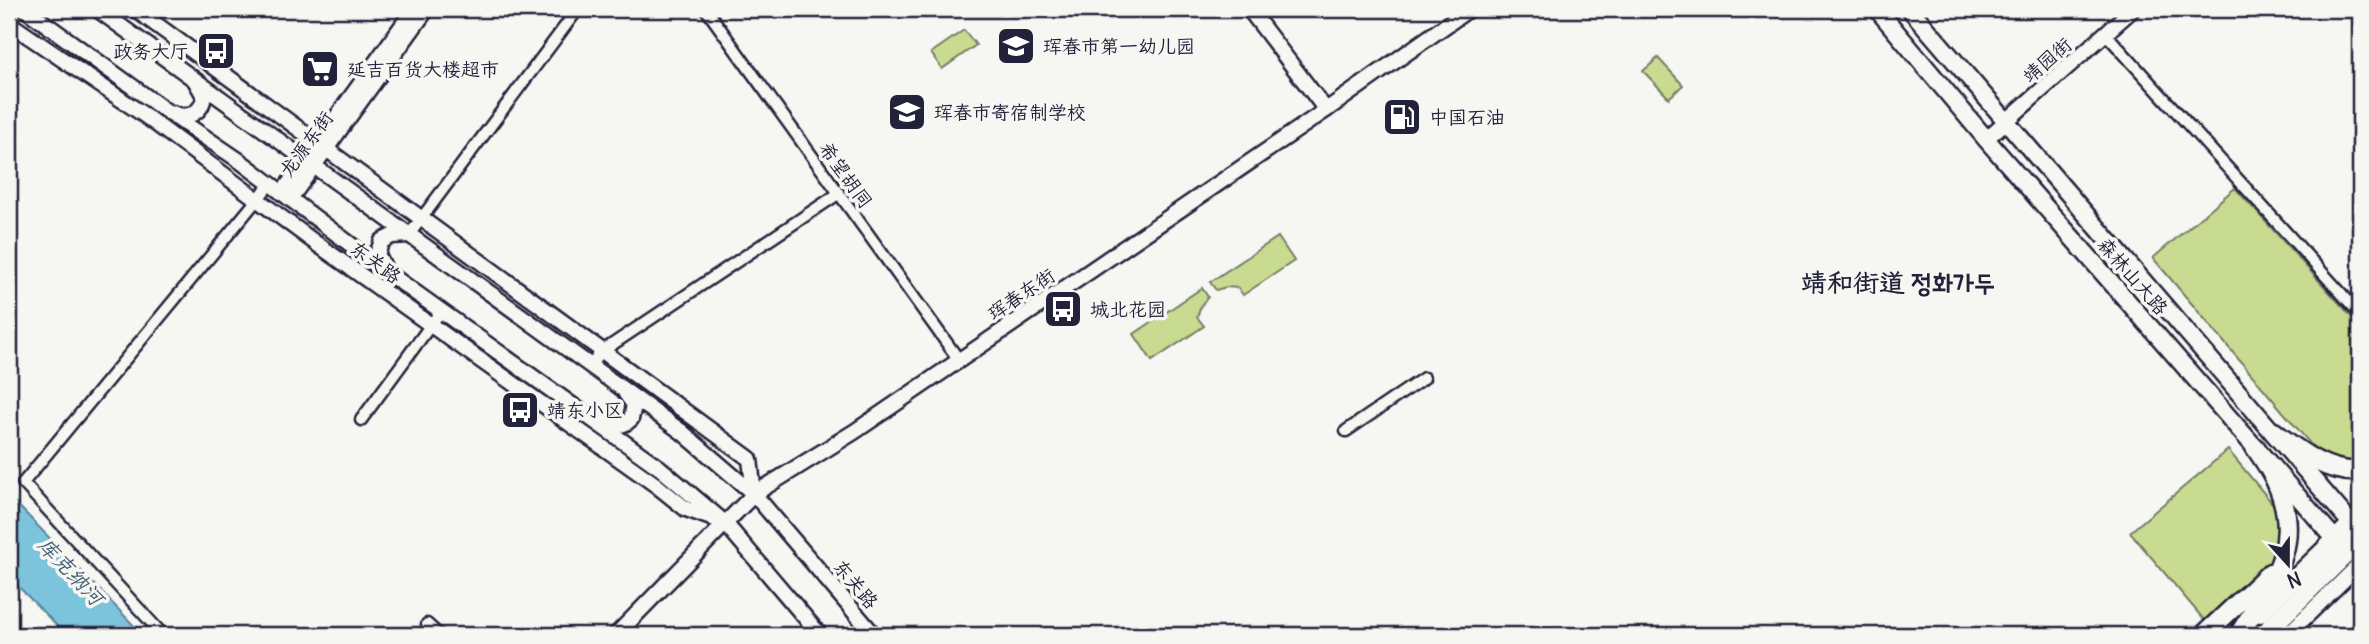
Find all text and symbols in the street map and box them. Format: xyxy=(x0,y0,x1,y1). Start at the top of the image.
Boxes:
school or university icon: 珲春市第一幼儿园 xyxy=(995,25,1037,67)
bus stop icon: 政务大厅 xyxy=(195,30,237,72)
street label: 靖园街 xyxy=(2018,32,2076,88)
place label: 珲春市第一幼儿园 xyxy=(1043,34,1195,58)
place label: 政务大厅 xyxy=(113,39,189,63)
supermarket icon: 延吉百货大楼超市 xyxy=(299,48,341,90)
place label: 延吉百货大楼超市 xyxy=(347,57,499,81)
school or university icon: 珲春市寄宿制学校 xyxy=(886,91,928,133)
fuel station icon: 中国石油 xyxy=(1381,96,1423,138)
place label: 珲春市寄宿制学校 xyxy=(934,100,1086,124)
place label: 中国石油 xyxy=(1429,105,1505,129)
street label: 龙源东街 xyxy=(274,106,338,182)
street label: 希望胡同 xyxy=(814,137,878,213)
street label: 森林山大路 xyxy=(2093,232,2173,320)
street label: 东关路 xyxy=(346,236,406,288)
street label: 珲春东街 xyxy=(983,263,1059,325)
district label: 靖和街道 정화가두 xyxy=(1801,266,1995,299)
bus stop icon: 城北花园 xyxy=(1042,288,1084,330)
place label: 城北花园 xyxy=(1090,297,1166,321)
bus stop icon: 靖东小区 xyxy=(499,389,541,431)
place label: 靖东小区 xyxy=(547,398,623,422)
north arrow xyxy=(2254,528,2324,598)
water label: 库克纳河 xyxy=(32,531,112,613)
street label: 东关路 xyxy=(828,554,884,614)
text: N xyxy=(2284,566,2305,593)

